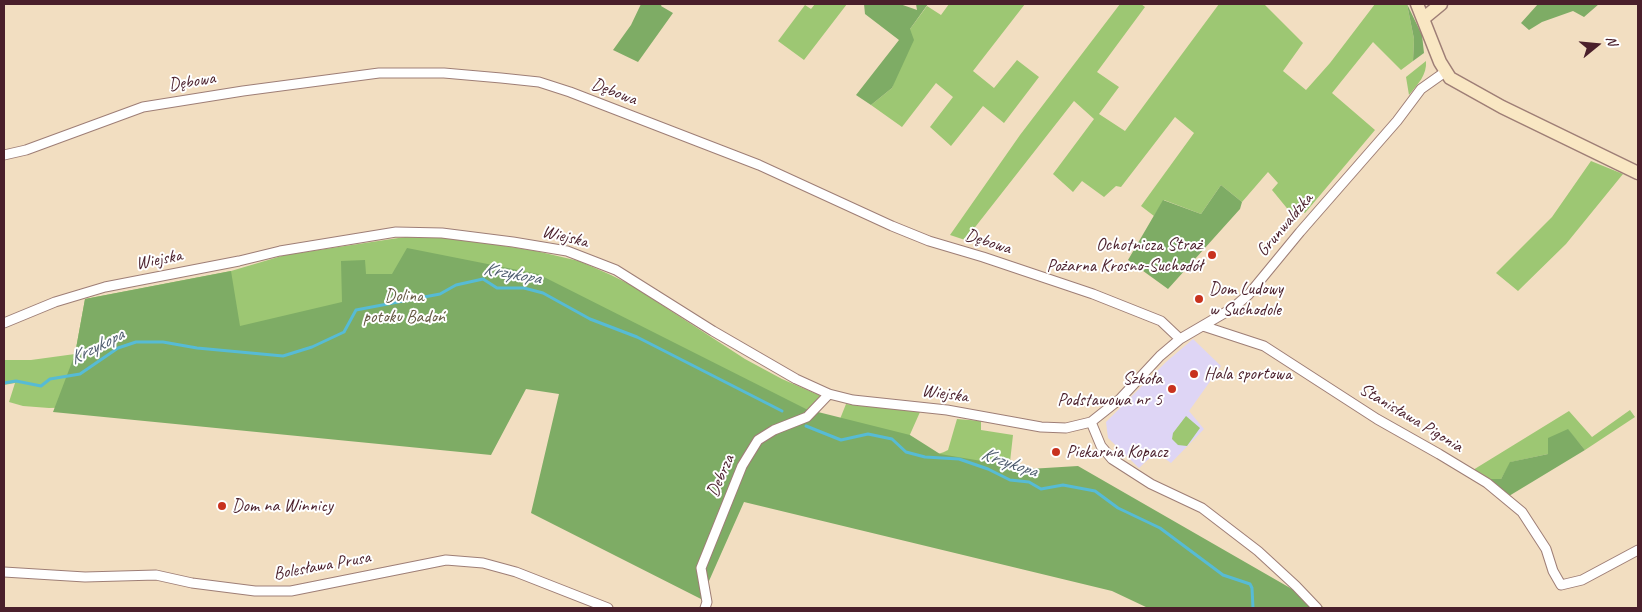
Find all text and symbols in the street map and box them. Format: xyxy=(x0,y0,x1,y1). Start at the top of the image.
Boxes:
north arrow xyxy=(1572,20,1622,70)
text: N xyxy=(1602,34,1621,47)
street label: Dębowa xyxy=(167,68,217,96)
street label: Dębowa xyxy=(588,74,640,110)
street label: Grunwaldzka xyxy=(1252,189,1318,261)
street label: Wiejska xyxy=(540,221,590,253)
street label: Dębowa xyxy=(962,224,1014,260)
place label: Ochotnicza Straż Pożarna Krosno-Suchodół xyxy=(1046,234,1202,276)
street label: Wiejska xyxy=(134,245,184,275)
marker: Ochotnicza Straż Pożarna Krosno-Suchodół xyxy=(1206,249,1218,261)
water label: Krzykopa xyxy=(482,258,542,290)
place label: Dom Ludowy w Suchodole xyxy=(1209,278,1283,320)
park label: Dolina potoku Badoń xyxy=(363,285,445,328)
marker: Dom Ludowy w Suchodole xyxy=(1193,293,1205,305)
water label: Krzykopa xyxy=(66,324,128,370)
place label: Hala sportowa xyxy=(1204,363,1291,385)
place label: Szkoła Podstawowa nr 5 xyxy=(1057,368,1162,410)
marker: Hala sportowa xyxy=(1188,368,1200,380)
street label: Stanisława Pigonia xyxy=(1355,379,1467,457)
street label: Wiejska xyxy=(920,380,970,408)
marker: Szkoła Podstawowa nr 5 xyxy=(1166,383,1178,395)
place label: Piekarnia Kopacz xyxy=(1066,441,1168,463)
water label: Krzykopa xyxy=(978,443,1040,483)
marker: Piekarnia Kopacz xyxy=(1050,446,1062,458)
street label: Debrza xyxy=(702,452,740,500)
place label: Dom na Winnicy xyxy=(232,495,333,517)
marker: Dom na Winnicy xyxy=(216,500,228,512)
street label: Bolesława Prusa xyxy=(272,547,372,585)

